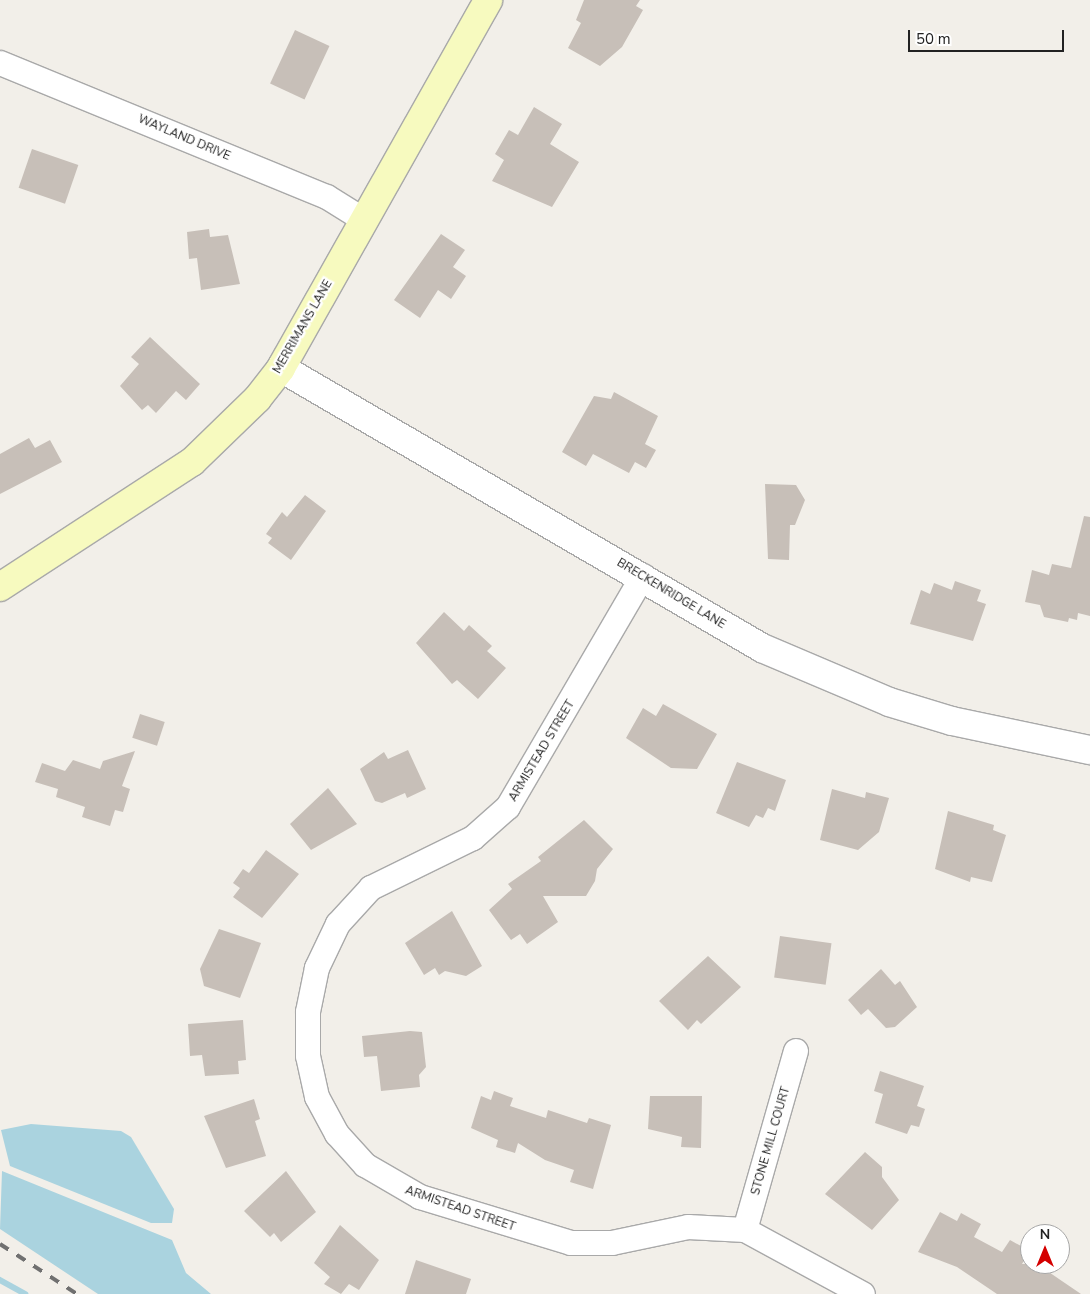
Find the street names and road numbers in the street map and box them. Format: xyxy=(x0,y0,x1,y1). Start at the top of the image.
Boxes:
street label: WAYLAND DRIVE xyxy=(136,112,232,164)
street label: MERRIMANS LANE xyxy=(270,278,336,376)
street label: BRECKENRIDGE LANE xyxy=(614,556,728,632)
street label: ARMISTEAD STREET xyxy=(506,698,578,804)
street label: STONE MILL COURT xyxy=(749,1085,793,1197)
street label: ARMISTEAD STREET xyxy=(403,1183,517,1235)

